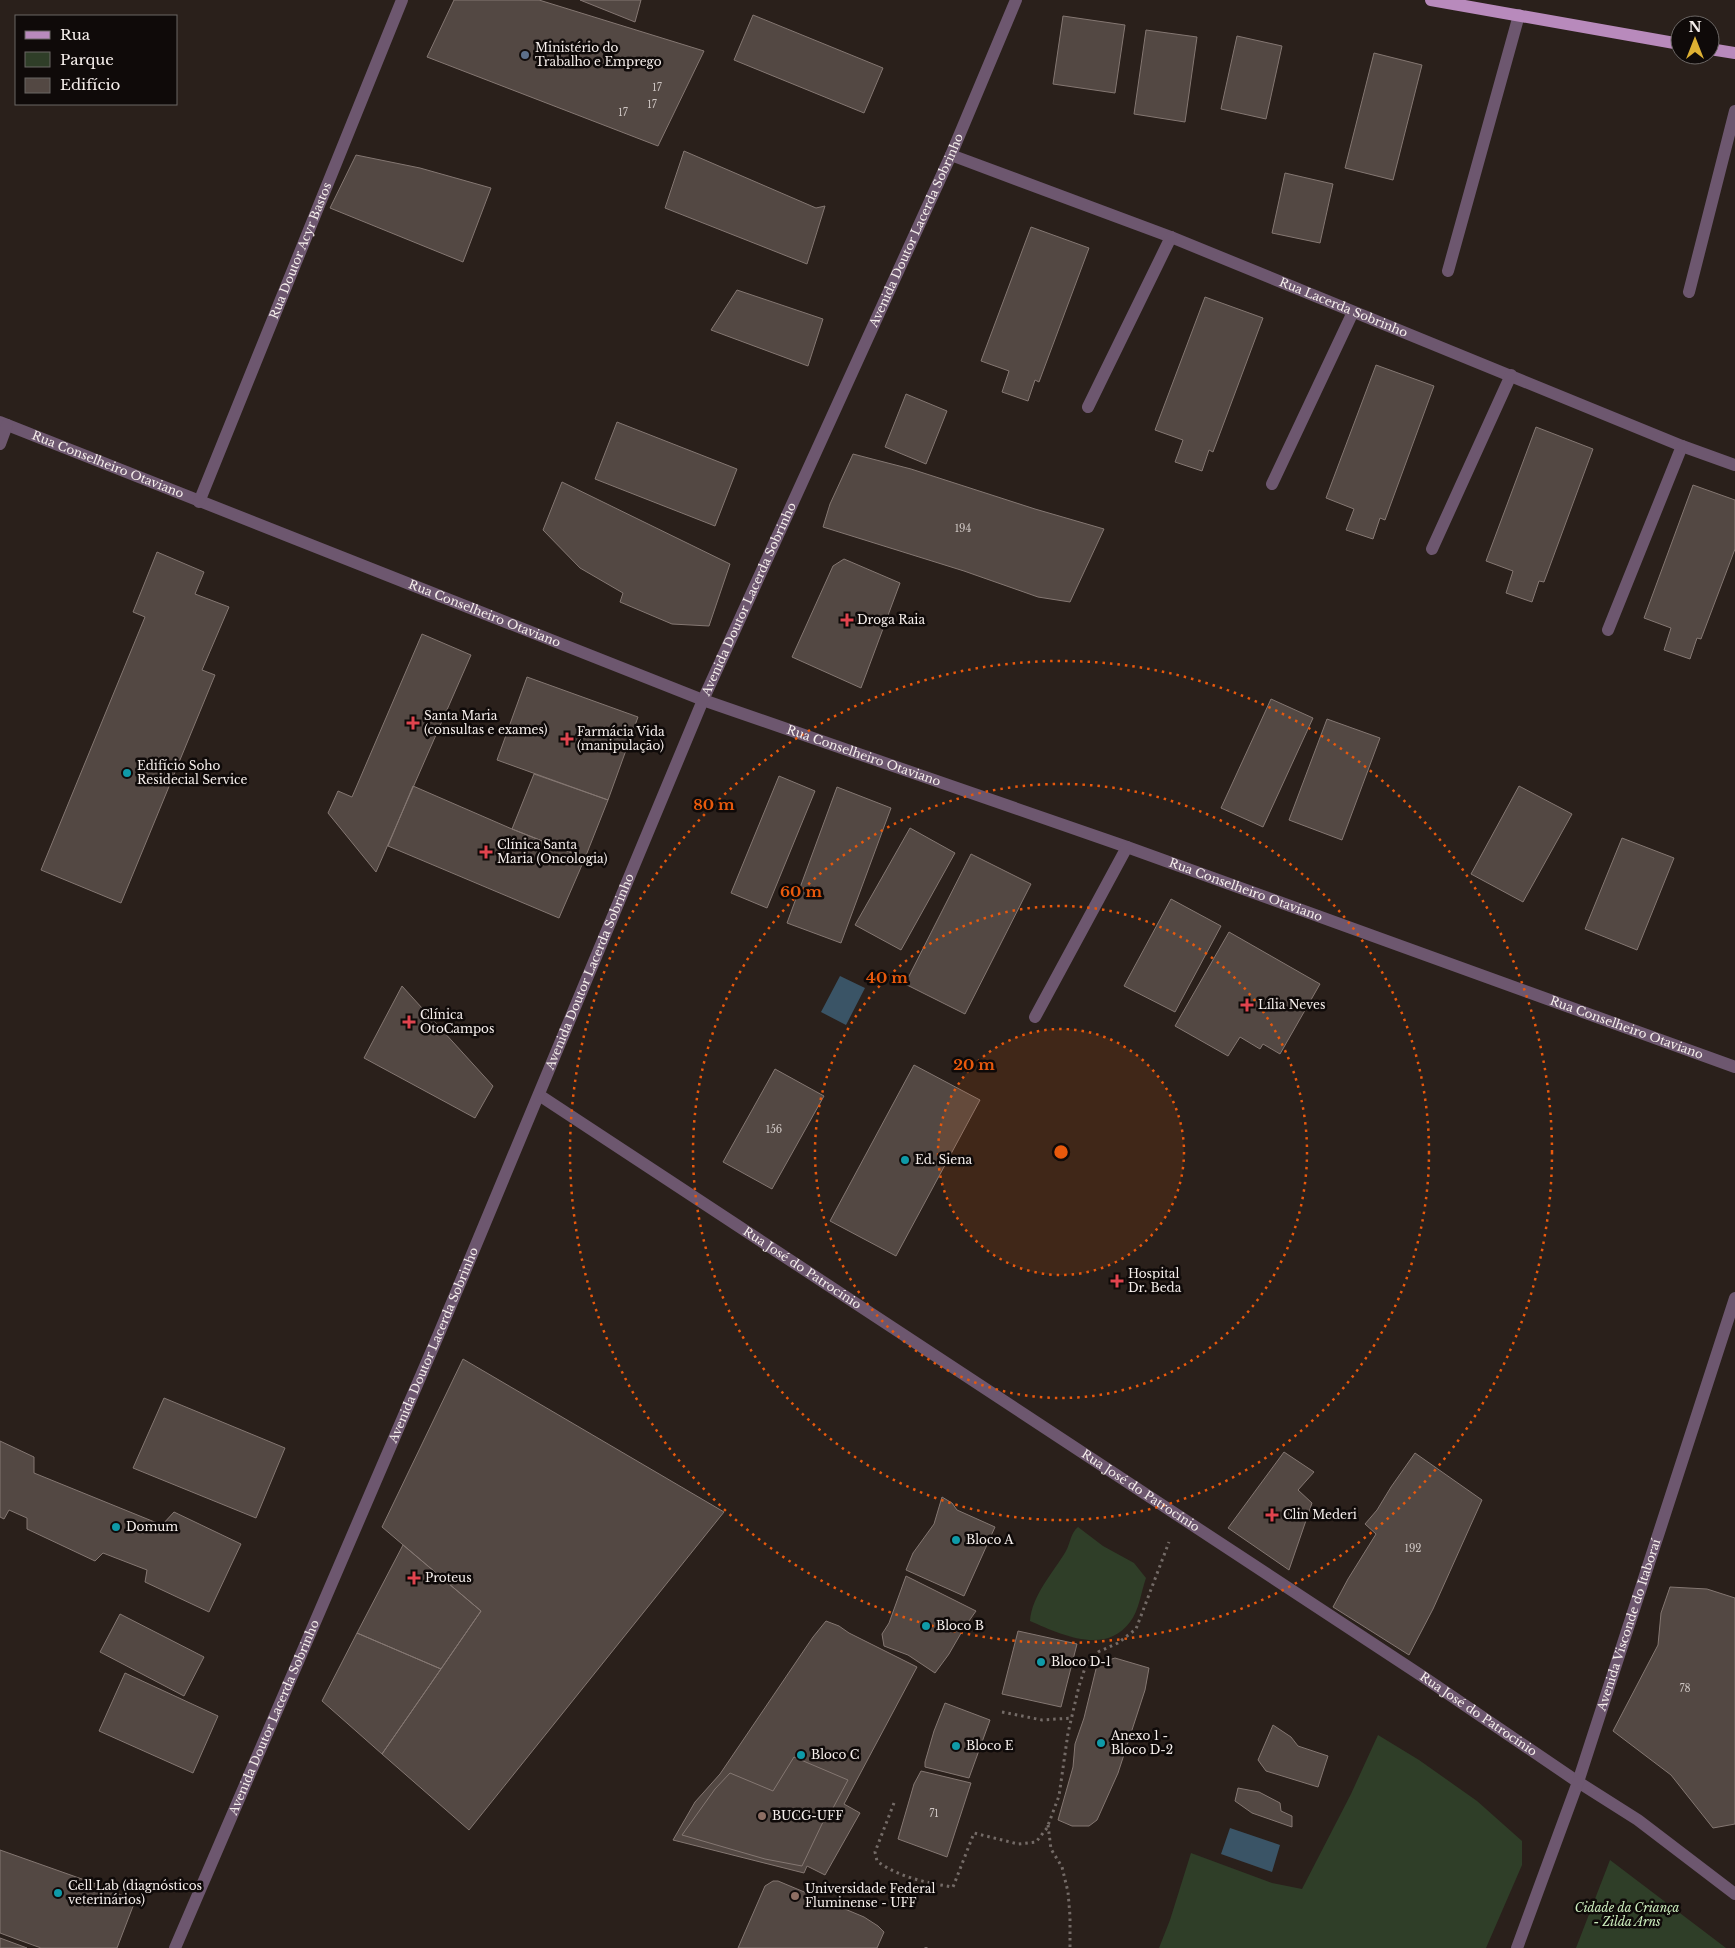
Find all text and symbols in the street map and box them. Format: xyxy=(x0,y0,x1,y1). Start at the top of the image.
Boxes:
legend xyxy=(15,15,178,105)
north arrow xyxy=(1670,15,1720,65)
text: N xyxy=(1688,18,1702,36)
text: Rua xyxy=(60,25,91,44)
place label: Ministério do Trabalho e Emprego xyxy=(535,40,662,69)
marker: Ministério do Trabalho e Emprego xyxy=(519,49,531,61)
text: Parque xyxy=(60,50,114,69)
text: Edifício xyxy=(60,75,121,94)
house number: 17 xyxy=(652,81,663,94)
house number: 17 xyxy=(647,98,658,111)
house number: 17 xyxy=(618,106,629,119)
street label: Avenida Doutor Lacerda Sobrinho xyxy=(865,131,966,330)
street label: Rua Doutor Acyr Bastos xyxy=(266,180,334,321)
street label: Rua Lacerda Sobrinho xyxy=(1277,274,1410,340)
street label: Rua Conselheiro Otaviano xyxy=(30,427,186,501)
street label: Avenida Doutor Lacerda Sobrinho xyxy=(698,500,799,699)
house number: 194 xyxy=(955,522,972,535)
street label: Rua Conselheiro Otaviano xyxy=(406,576,563,650)
place label: Droga Raia xyxy=(857,612,925,627)
marker: Droga Raia xyxy=(841,614,853,626)
place label: Santa Maria (consultas e exames) xyxy=(424,708,548,737)
marker: Santa Maria (consultas e exames) xyxy=(406,716,420,730)
street label: Rua Conselheiro Otaviano xyxy=(785,722,943,789)
place label: Farmácia Vida (manipulação) xyxy=(577,724,665,753)
marker: Farmácia Vida (manipulação) xyxy=(561,733,573,745)
place label: Edifício Soho Residecial Service xyxy=(137,758,247,787)
marker: Edifício Soho Residecial Service xyxy=(121,767,133,779)
text: 80 m xyxy=(693,795,735,814)
place label: Clínica Santa Maria (Oncologia) xyxy=(497,837,608,866)
marker: Clínica Santa Maria (Oncologia) xyxy=(479,845,493,859)
street label: Rua Conselheiro Otaviano xyxy=(1167,855,1325,924)
street label: Avenida Doutor Lacerda Sobrinho xyxy=(542,871,637,1072)
text: 60 m xyxy=(780,882,822,901)
text: 40 m xyxy=(866,968,908,987)
street label: Rua Conselheiro Otaviano xyxy=(1548,993,1706,1062)
place label: Lília Neves xyxy=(1258,997,1325,1012)
marker: Lília Neves xyxy=(1240,998,1254,1012)
place label: Clínica OtoCampos xyxy=(420,1007,494,1036)
marker: Clínica OtoCampos xyxy=(402,1015,416,1029)
text: 20 m xyxy=(953,1055,995,1074)
house number: 156 xyxy=(766,1123,782,1136)
centre of rings xyxy=(1052,1143,1070,1161)
place label: Ed. Siena xyxy=(915,1152,972,1167)
marker: Ed. Siena xyxy=(899,1154,911,1166)
street label: Rua José do Patrocínio xyxy=(740,1223,865,1312)
street label: Avenida Doutor Lacerda Sobrinho xyxy=(385,1245,481,1446)
place label: Hospital Dr. Beda xyxy=(1128,1266,1182,1295)
marker: Hospital Dr. Beda xyxy=(1110,1274,1124,1288)
street label: Rua José do Patrocínio xyxy=(1079,1446,1203,1535)
place label: Clin Mederi xyxy=(1283,1507,1357,1522)
marker: Clin Mederi xyxy=(1265,1508,1279,1522)
place label: Domum xyxy=(126,1519,178,1534)
marker: Domum xyxy=(110,1521,122,1533)
place label: Bloco A xyxy=(966,1532,1014,1547)
marker: Bloco A xyxy=(950,1534,962,1546)
street label: Avenida Visconde do Itaboraí xyxy=(1593,1536,1664,1714)
house number: 192 xyxy=(1404,1542,1422,1555)
place label: Proteus xyxy=(425,1570,472,1585)
marker: Proteus xyxy=(407,1571,421,1585)
street label: Avenida Doutor Lacerda Sobrinho xyxy=(225,1617,322,1818)
place label: Bloco B xyxy=(936,1618,984,1633)
marker: Bloco B xyxy=(920,1620,932,1632)
place label: Bloco D-1 xyxy=(1051,1654,1111,1669)
marker: Bloco D-1 xyxy=(1035,1656,1047,1668)
street label: Rua José do Patrocínio xyxy=(1417,1669,1540,1759)
house number: 78 xyxy=(1679,1682,1691,1695)
place label: Anexo 1 - Bloco D-2 xyxy=(1110,1728,1173,1757)
marker: Anexo 1 - Bloco D-2 xyxy=(1095,1737,1107,1749)
place label: Bloco E xyxy=(966,1738,1014,1753)
marker: Bloco E xyxy=(950,1740,962,1752)
place label: Bloco C xyxy=(811,1747,859,1762)
marker: Bloco C xyxy=(795,1749,807,1761)
house number: 71 xyxy=(929,1807,939,1820)
place label: BUCG-UFF xyxy=(772,1808,843,1823)
marker: BUCG-UFF xyxy=(756,1810,768,1822)
place label: Cell Lab (diagnósticos veterinários) xyxy=(68,1878,202,1907)
place label: Universidade Federal Fluminense - UFF xyxy=(805,1881,935,1910)
marker: Cell Lab (diagnósticos veterinários) xyxy=(52,1887,64,1899)
marker: Universidade Federal Fluminense - UFF xyxy=(789,1890,801,1902)
park label: Cidade da Criança - Zilda Arns xyxy=(1575,1900,1679,1929)

